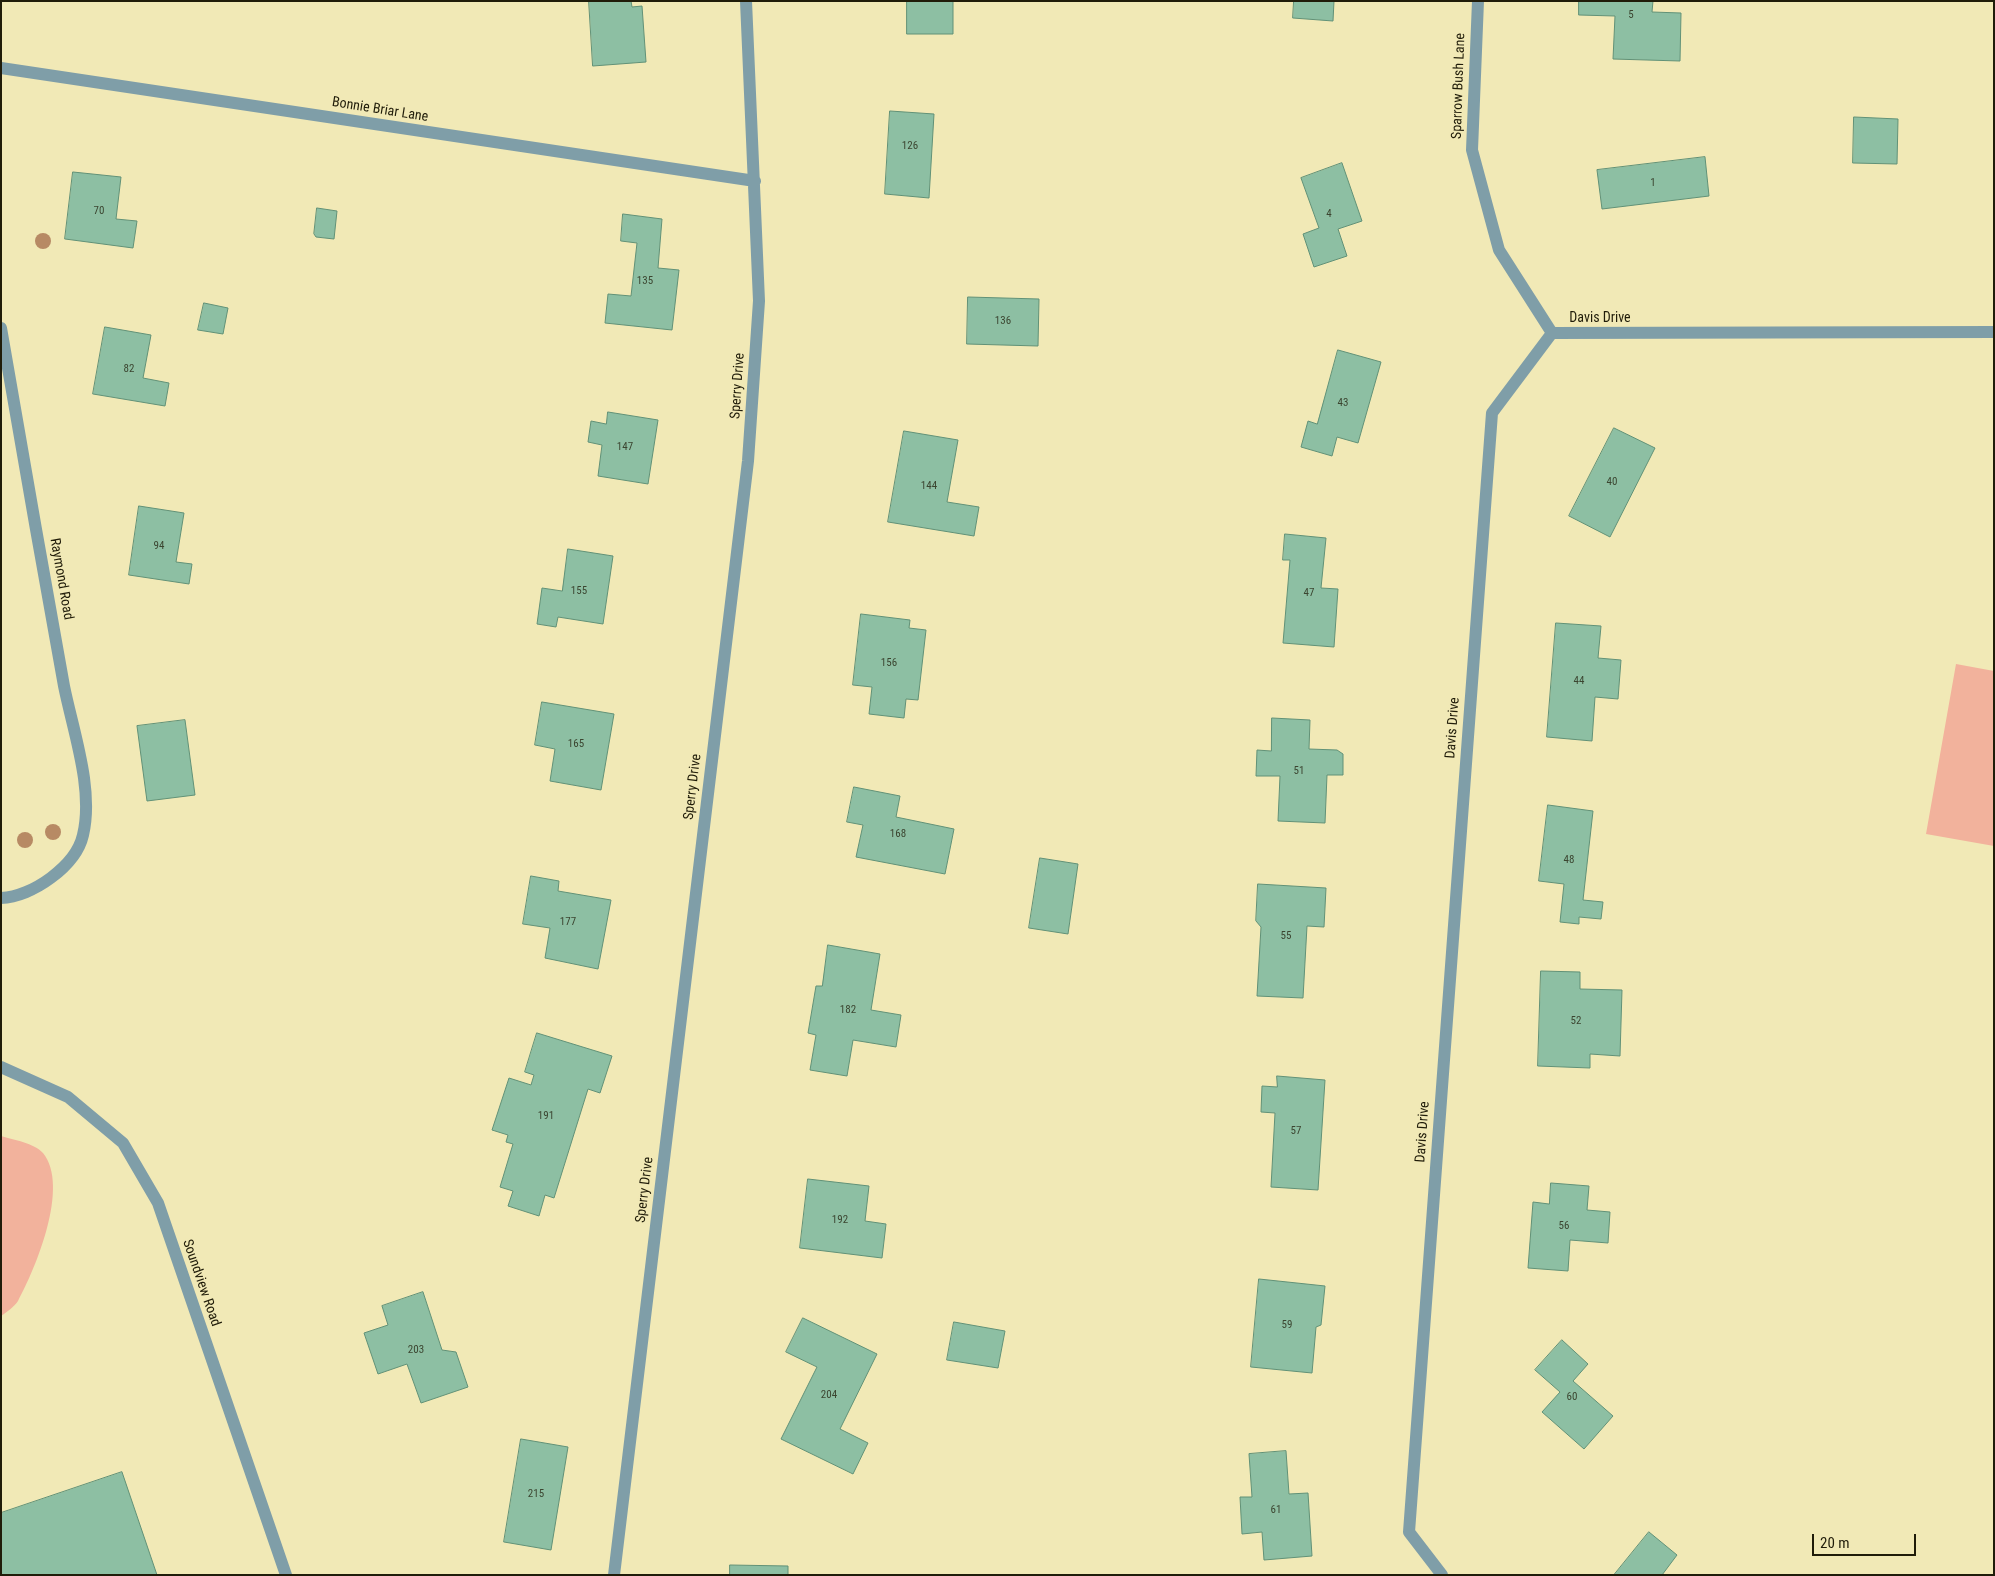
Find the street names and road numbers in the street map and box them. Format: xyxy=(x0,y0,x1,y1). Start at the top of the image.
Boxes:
street label: Sparrow Bush Lane xyxy=(1449,33,1469,139)
street label: Bonnie Briar Lane xyxy=(331,94,429,126)
street label: Davis Drive xyxy=(1569,310,1631,326)
street label: Sperry Drive xyxy=(727,352,749,420)
street label: Raymond Road xyxy=(46,537,76,621)
street label: Davis Drive xyxy=(1442,697,1464,759)
street label: Sperry Drive xyxy=(681,753,705,821)
street label: Davis Drive xyxy=(1412,1101,1434,1163)
street label: Sperry Drive xyxy=(633,1156,657,1224)
street label: Soundview Road xyxy=(178,1237,224,1329)

